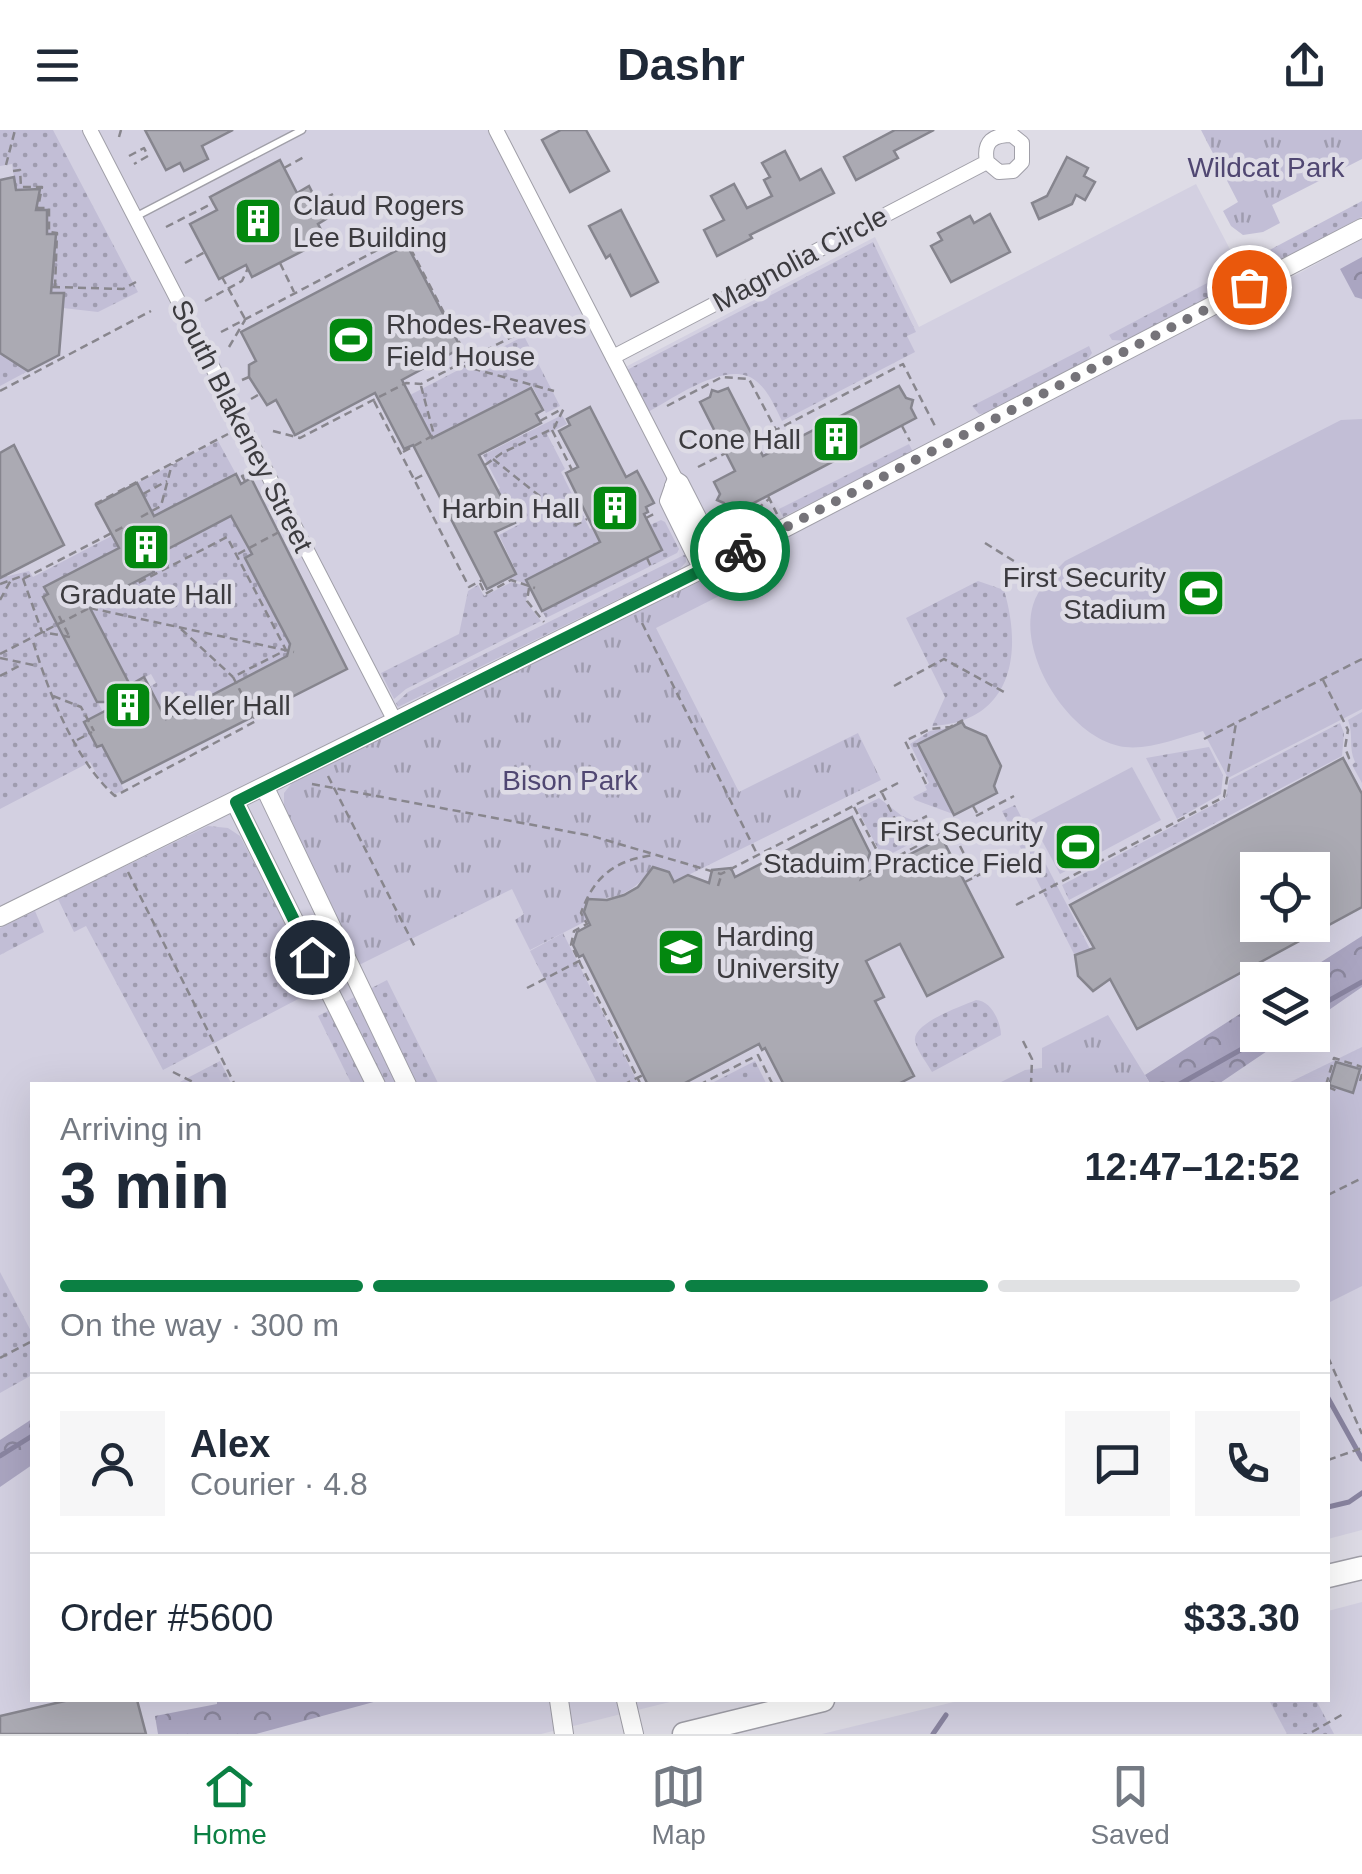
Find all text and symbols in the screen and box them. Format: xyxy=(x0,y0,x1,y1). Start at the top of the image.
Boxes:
icon: menu xyxy=(30,38,85,93)
icon: share xyxy=(1277,38,1332,93)
text: Dashr xyxy=(617,39,745,90)
park label: Wildcat Park xyxy=(1187,152,1346,183)
place label: Claud Rogers Lee Building xyxy=(293,190,464,253)
building icon: Claud Rogers Lee Building xyxy=(232,195,284,247)
street label: Magnolia Circle xyxy=(708,200,892,318)
pin xyxy=(1207,245,1292,330)
icon: bag xyxy=(1222,260,1277,315)
street label: South Blakeney Street xyxy=(165,295,319,557)
place label: Rhodes-Reaves Field House xyxy=(386,309,587,372)
sports icon: Rhodes-Reaves Field House xyxy=(325,314,377,366)
building icon: Cone Hall xyxy=(810,413,862,465)
place label: Cone Hall xyxy=(678,424,801,455)
building icon: Harbin Hall xyxy=(589,482,641,534)
place label: Harbin Hall xyxy=(442,493,580,524)
courier xyxy=(690,501,790,601)
building icon: Graduate Hall xyxy=(120,521,172,573)
icon: bike xyxy=(713,524,768,579)
place label: First Security Stadium xyxy=(1003,562,1166,625)
sports icon: First Security Stadium xyxy=(1175,567,1227,619)
place label: Graduate Hall xyxy=(60,579,232,610)
building icon: Keller Hall xyxy=(102,679,154,731)
place label: Keller Hall xyxy=(163,690,291,721)
park label: Bison Park xyxy=(502,765,639,796)
place label: First Security Staduim Practice Field xyxy=(763,816,1043,879)
sports icon: First Security Staduim Practice Field xyxy=(1052,821,1104,873)
map controls xyxy=(1240,852,1330,1052)
button: locate xyxy=(1240,852,1330,942)
pin xyxy=(270,915,355,1000)
place label: Harding University xyxy=(716,921,839,984)
school or university icon: Harding University xyxy=(655,926,707,978)
icon: home xyxy=(285,930,340,985)
button: layers xyxy=(1240,962,1330,1052)
text: Arriving in xyxy=(60,1111,202,1147)
text: 12:47–12:52 xyxy=(1084,1146,1300,1188)
text: 3 min xyxy=(60,1149,230,1222)
text: On the way · 300 m xyxy=(60,1307,339,1343)
button: person xyxy=(60,1411,165,1516)
button: chat xyxy=(1065,1411,1170,1516)
button: phone xyxy=(1195,1411,1300,1516)
text: Alex xyxy=(190,1423,270,1465)
text: Courier · 4.8 xyxy=(190,1466,368,1502)
text: Order #5600 xyxy=(60,1597,273,1639)
text: $33.30 xyxy=(1184,1597,1300,1639)
tab: Home xyxy=(192,1759,267,1851)
tab: Map xyxy=(651,1759,706,1851)
tab: Saved xyxy=(1090,1759,1170,1851)

